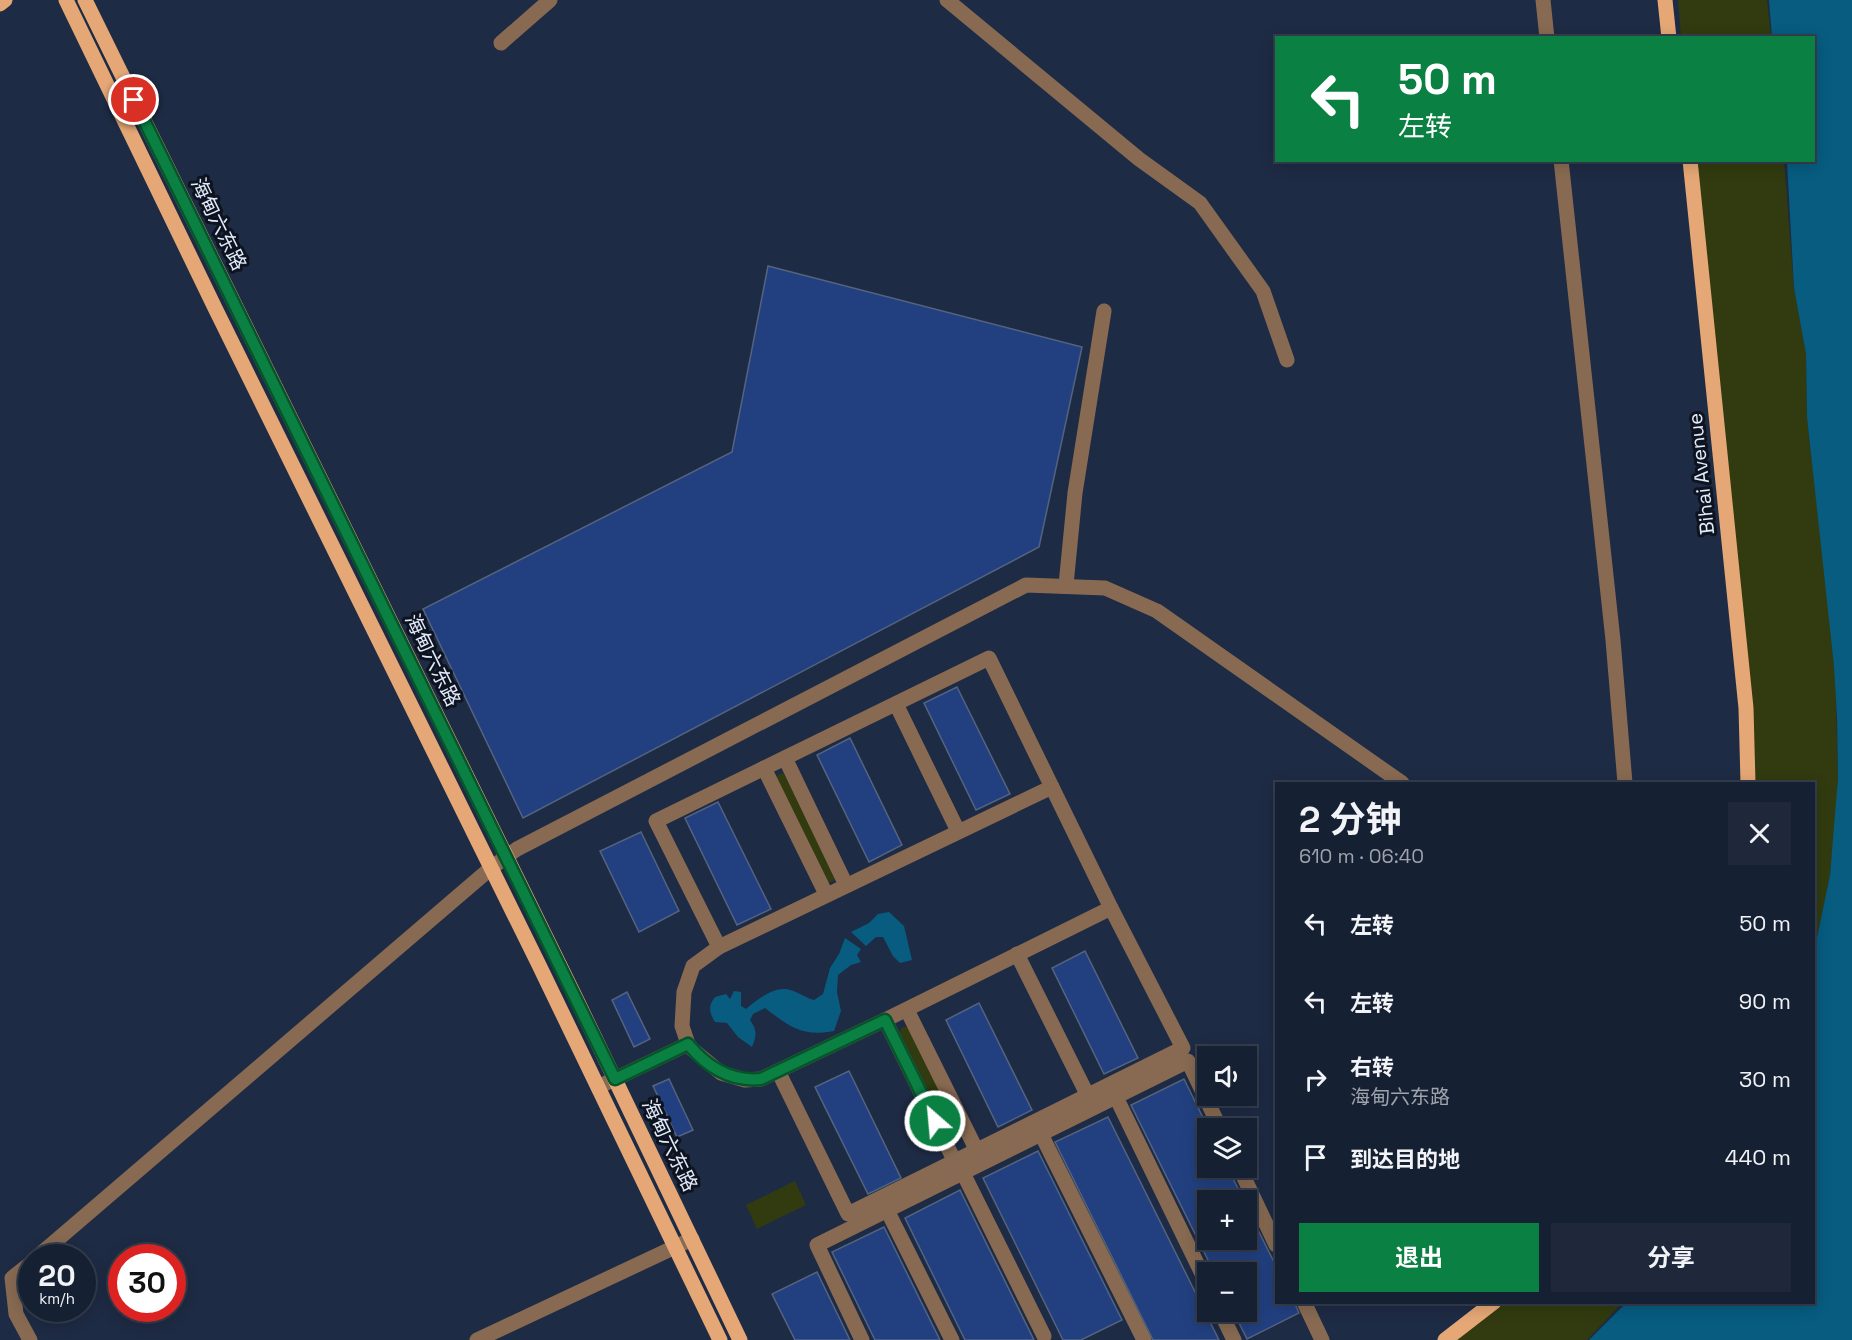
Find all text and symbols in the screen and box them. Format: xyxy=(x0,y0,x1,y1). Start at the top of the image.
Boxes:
text: 50 m xyxy=(1398,53,1497,106)
icon: left xyxy=(1299,60,1377,138)
pin xyxy=(108,74,159,125)
icon: arrive xyxy=(117,83,150,116)
text: 左转 xyxy=(1398,109,1452,144)
street label: 海甸六东路 xyxy=(185,173,253,275)
street label: Bihai Avenue xyxy=(1682,412,1720,536)
street label: 海甸六东路 xyxy=(399,609,467,711)
text: 2 分钟 xyxy=(1299,797,1402,843)
button: close xyxy=(1728,802,1791,865)
text: 610 m · 06:40 xyxy=(1299,843,1424,869)
icon: left xyxy=(1299,907,1332,940)
text: 50 m xyxy=(1739,909,1791,937)
text: 左转 xyxy=(1350,911,1394,939)
icon: left xyxy=(1299,985,1332,1018)
text: 90 m xyxy=(1739,987,1791,1015)
text: 左转 xyxy=(1350,989,1394,1017)
map controls xyxy=(1197,1046,1257,1322)
button: sound xyxy=(1197,1046,1257,1106)
text: 右转 xyxy=(1350,1053,1394,1081)
icon: right xyxy=(1299,1063,1332,1096)
text: 30 m xyxy=(1739,1065,1791,1093)
text: 海甸六东路 xyxy=(1350,1084,1450,1110)
position arrow xyxy=(903,1089,967,1153)
street label: 海甸六东路 xyxy=(636,1094,704,1196)
button: layers xyxy=(1197,1118,1257,1178)
icon: arrive xyxy=(1299,1141,1332,1174)
text: 440 m xyxy=(1725,1143,1791,1171)
text: 到达目的地 xyxy=(1350,1145,1460,1173)
button: + xyxy=(1197,1190,1257,1250)
button: 退出 xyxy=(1299,1223,1539,1292)
button: 分享 xyxy=(1551,1223,1791,1292)
speed limit sign: 30 xyxy=(108,1244,186,1322)
text: 20 xyxy=(38,1256,76,1295)
button: − xyxy=(1197,1262,1257,1322)
text: km/h xyxy=(39,1289,75,1308)

